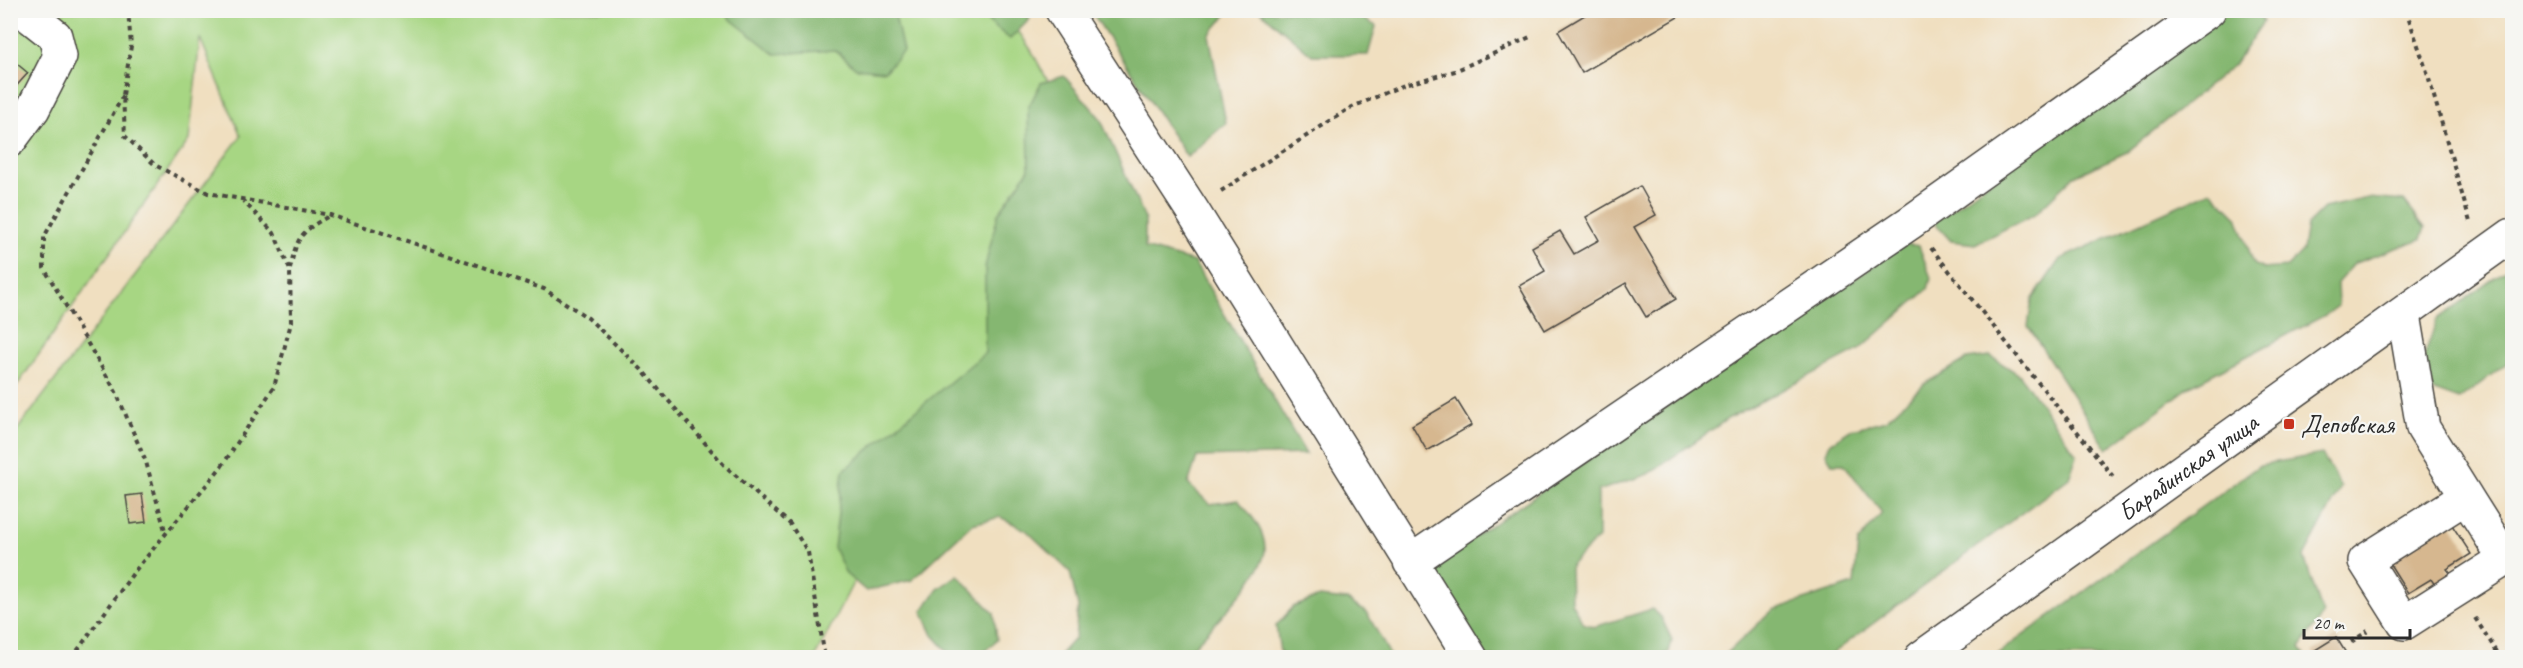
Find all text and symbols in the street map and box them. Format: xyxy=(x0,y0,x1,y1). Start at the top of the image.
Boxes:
street label: Барабинская улица xyxy=(2111,405,2265,528)
place label: Деповская xyxy=(2301,408,2396,441)
marker: Деповская xyxy=(2282,417,2296,431)
scale bar xyxy=(2304,602,2410,640)
text: 20 m xyxy=(2313,612,2346,634)

